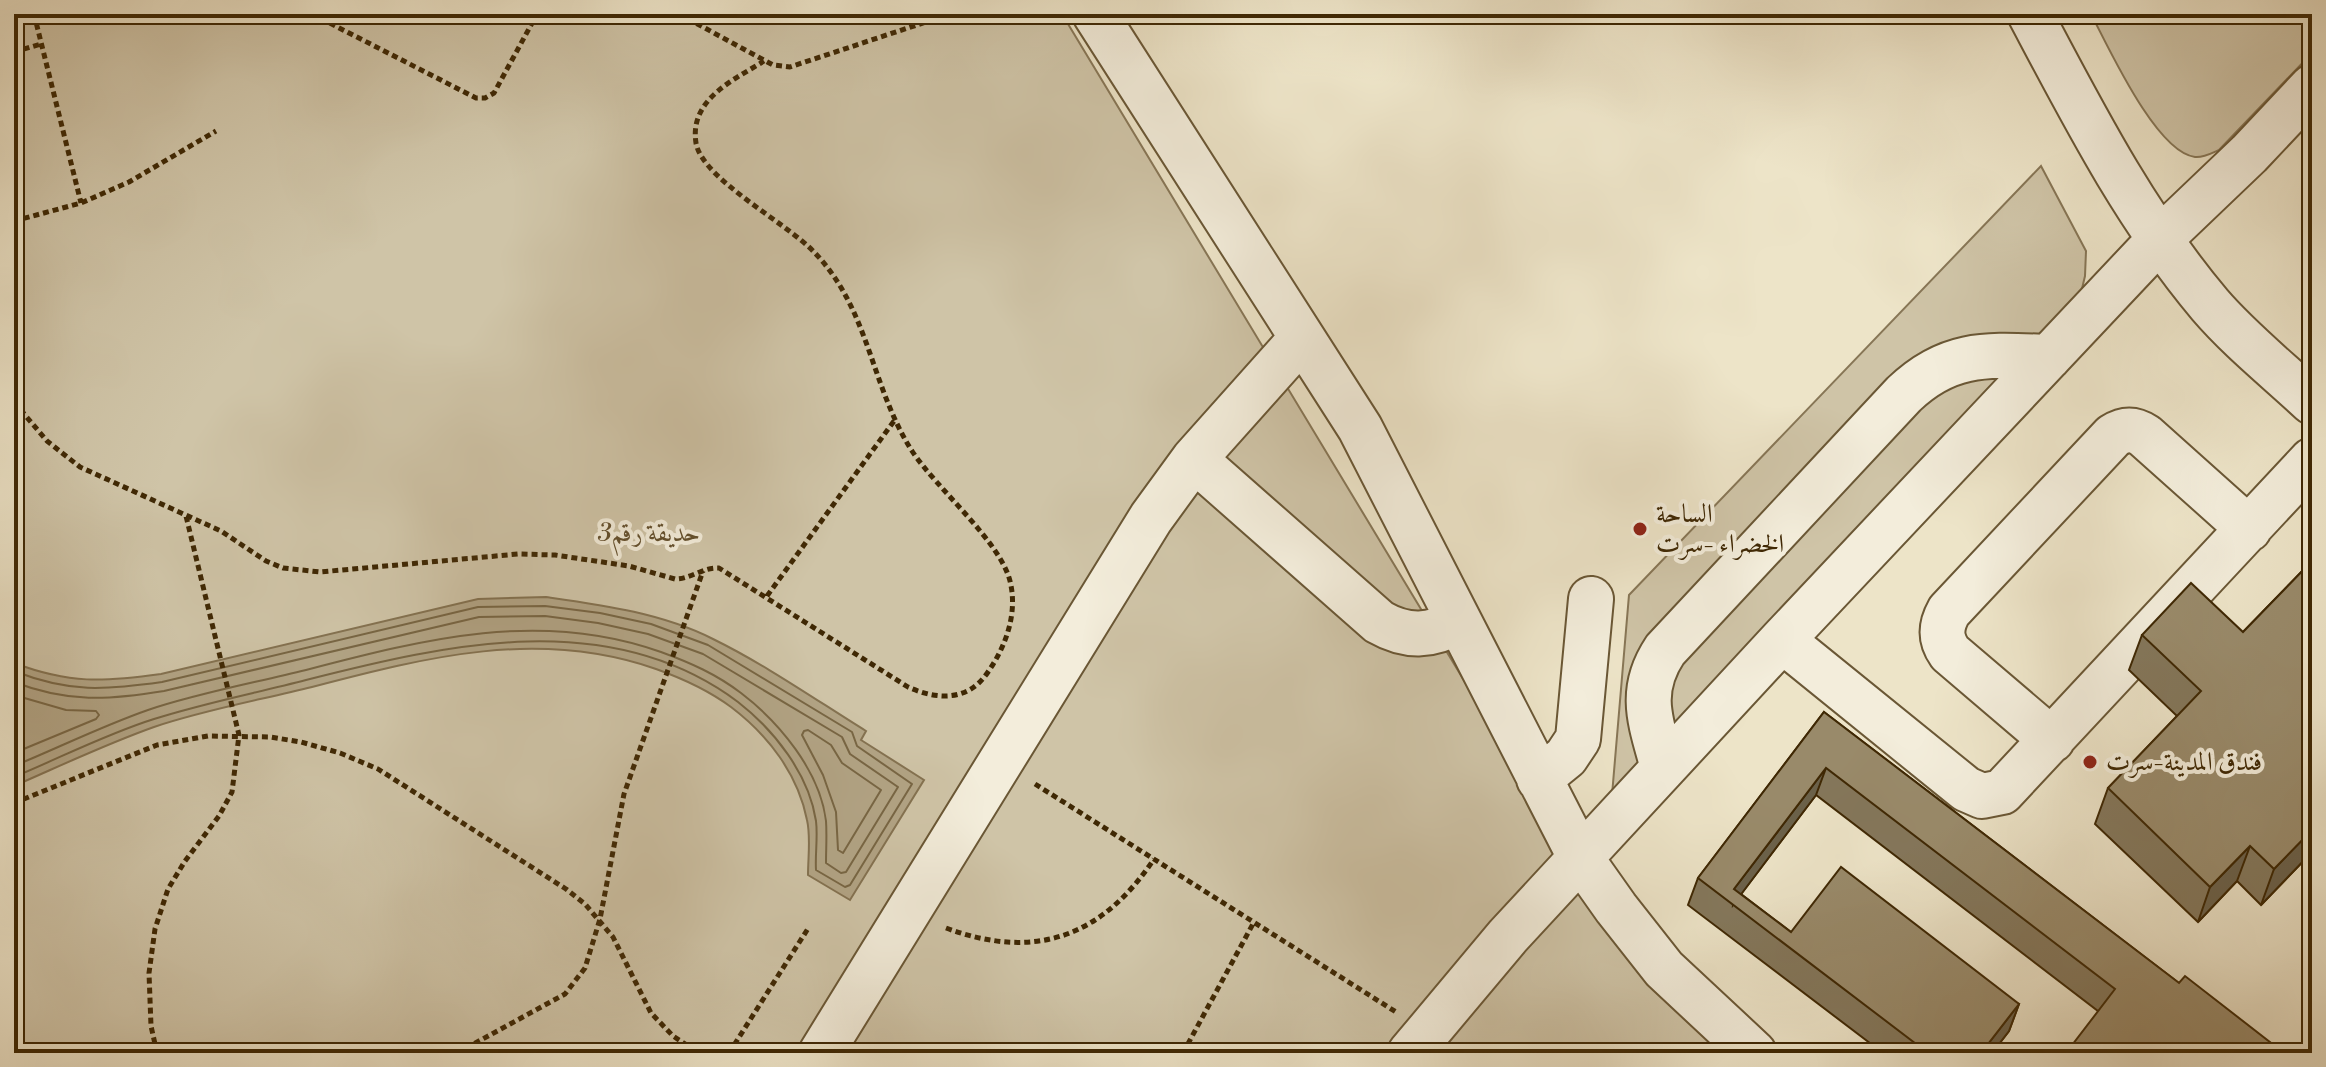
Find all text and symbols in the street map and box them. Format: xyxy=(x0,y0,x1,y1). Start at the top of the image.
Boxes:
place label: الساحة الخضراء -سرت xyxy=(1656,498,1784,560)
park label: حديقة رقم3 xyxy=(597,517,701,557)
marker: الساحة الخضراء -سرت xyxy=(1631,520,1649,538)
place label: فندق المدينة-سرت xyxy=(2106,746,2262,778)
marker: فندق المدينة-سرت xyxy=(2081,753,2099,771)

